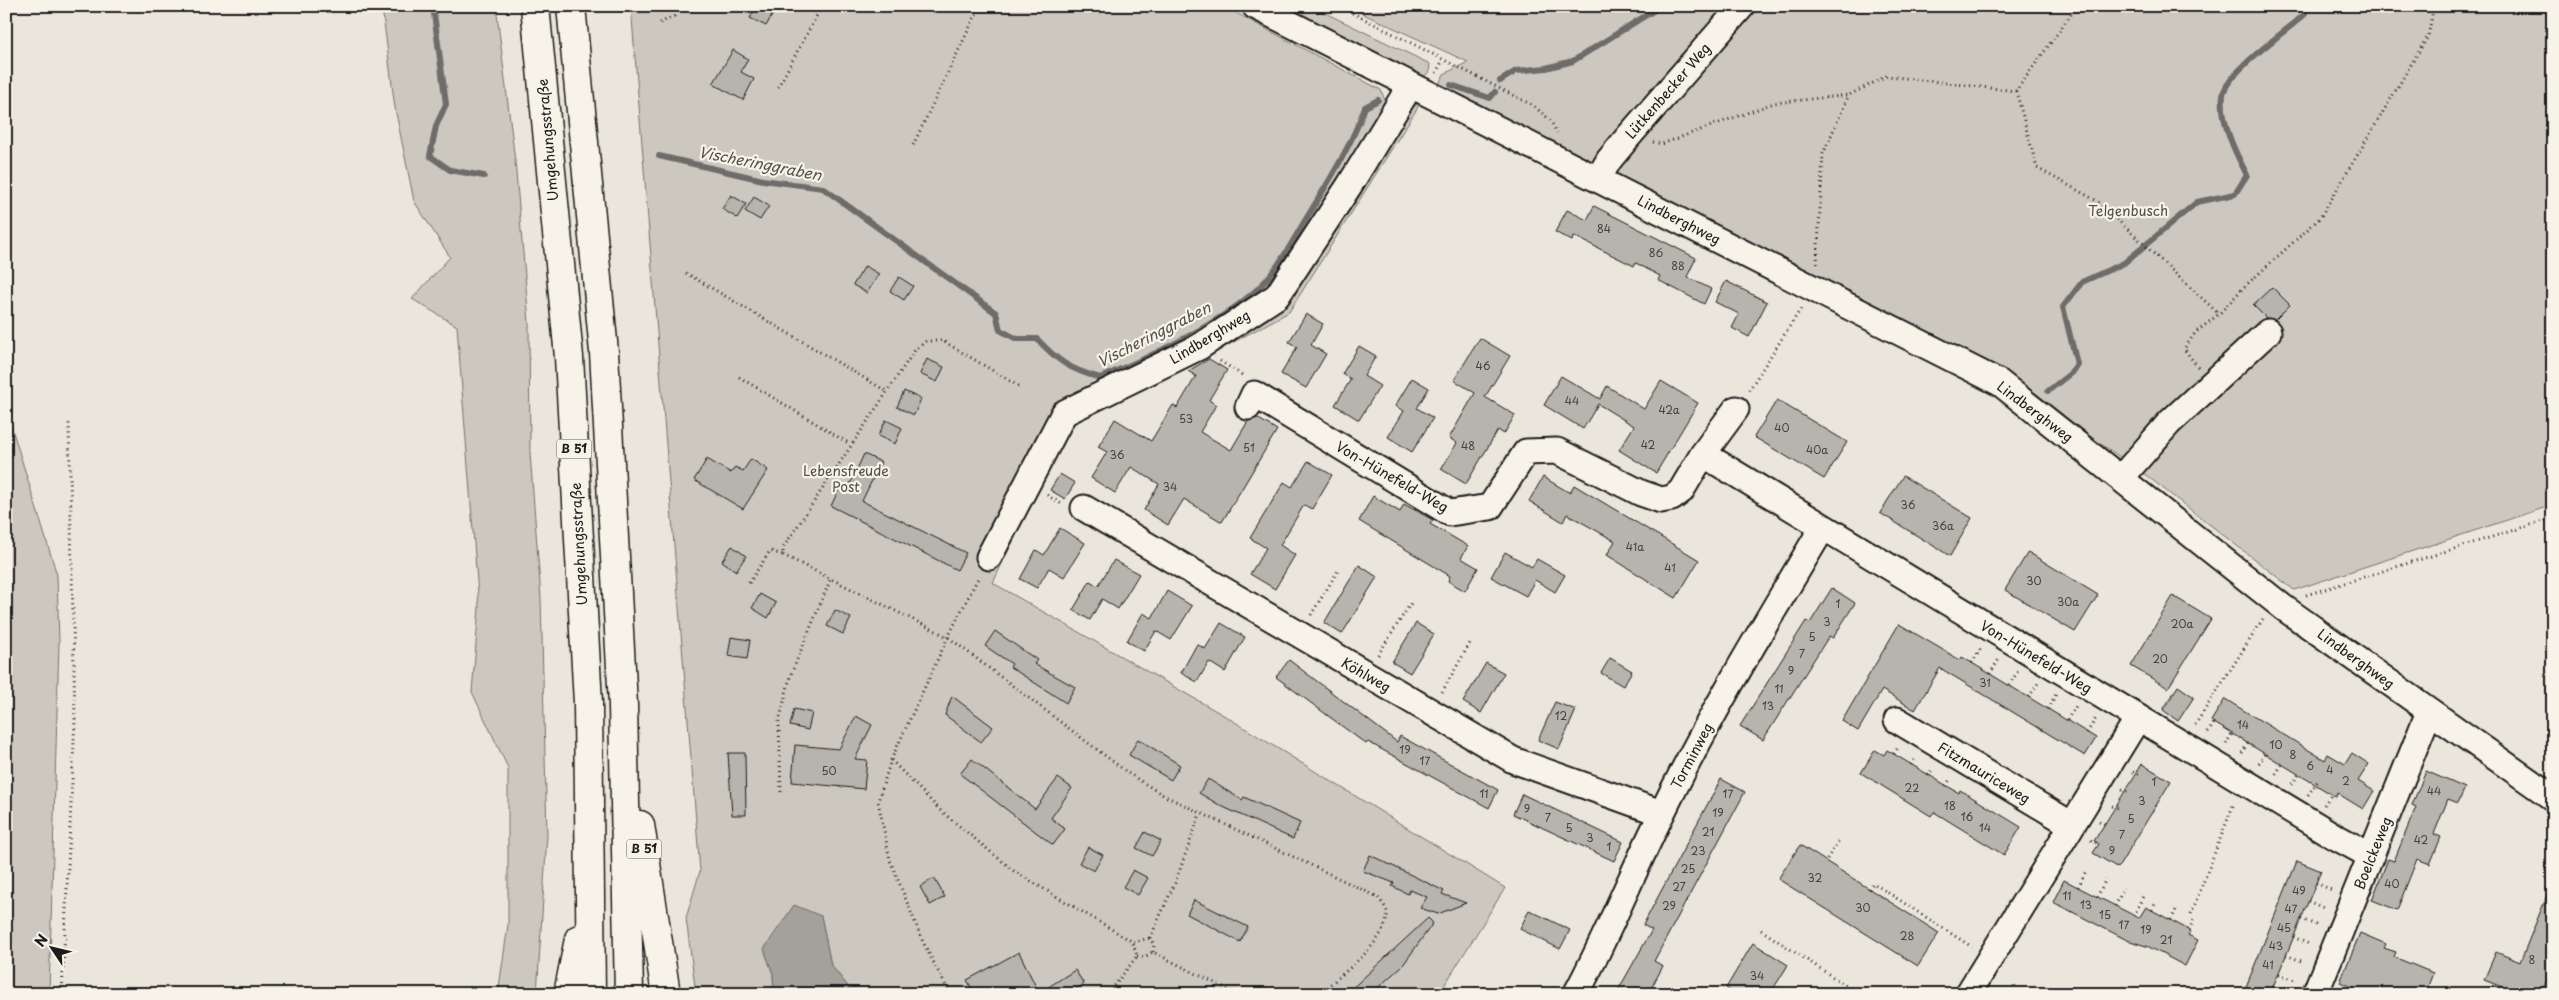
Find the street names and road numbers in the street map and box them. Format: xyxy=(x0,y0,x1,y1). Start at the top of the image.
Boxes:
street label: Lütkenbecker Weg xyxy=(1620,38,1715,143)
street label: Umgehungsstraße xyxy=(532,78,563,202)
street label: Lindberghweg xyxy=(1634,190,1725,250)
street label: Lindberghweg xyxy=(1165,304,1254,369)
street label: Lindberghweg xyxy=(1993,376,2078,447)
street label: Von-Hünefeld-Weg xyxy=(1332,436,1453,517)
road number: B 51 xyxy=(556,439,592,458)
street label: Umgehungsstraße xyxy=(565,482,592,606)
street label: Von-Hünefeld-Weg xyxy=(1976,615,2096,698)
street label: Lindberghweg xyxy=(2313,623,2399,694)
street label: Köhlweg xyxy=(1338,652,1395,697)
street label: Torminweg xyxy=(1665,719,1718,793)
street label: Fitzmauriceweg xyxy=(1934,737,2035,809)
street label: Boelckeweg xyxy=(2348,813,2397,893)
road number: B 51 xyxy=(626,840,662,859)

